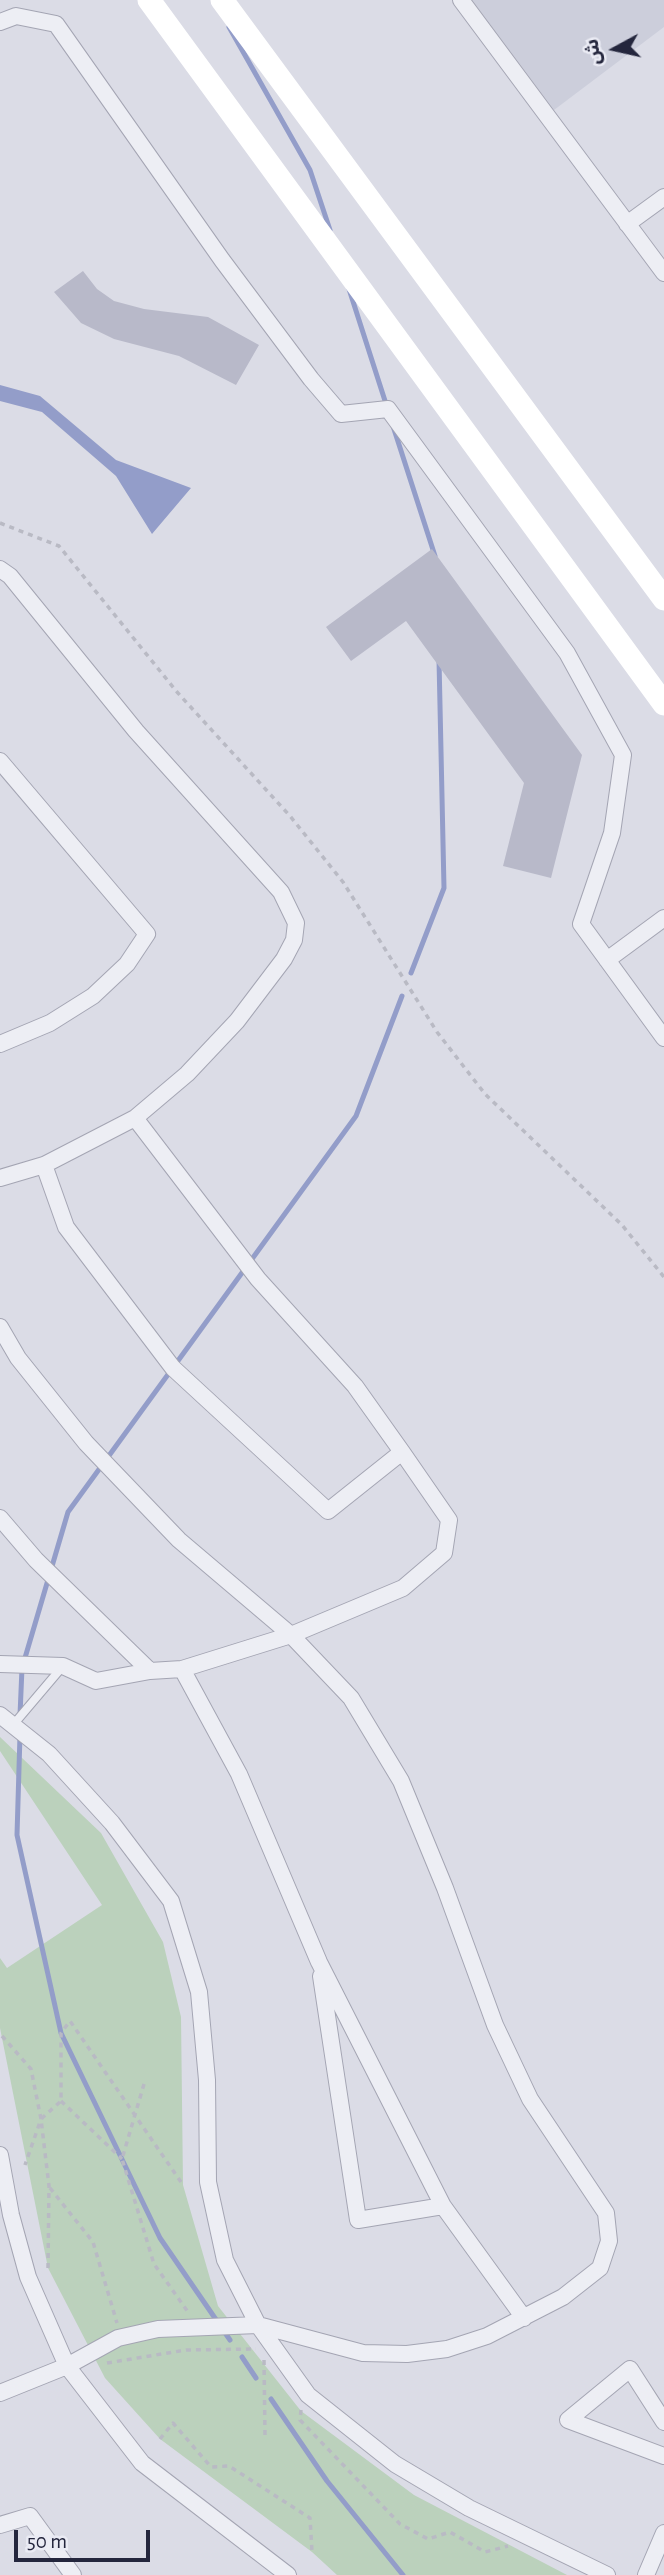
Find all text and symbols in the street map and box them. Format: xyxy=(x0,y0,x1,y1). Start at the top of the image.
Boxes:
north arrow xyxy=(580,14,650,84)
text: ش xyxy=(582,38,605,66)
scale bar xyxy=(18,2516,154,2560)
text: 50 m xyxy=(27,2531,67,2552)

